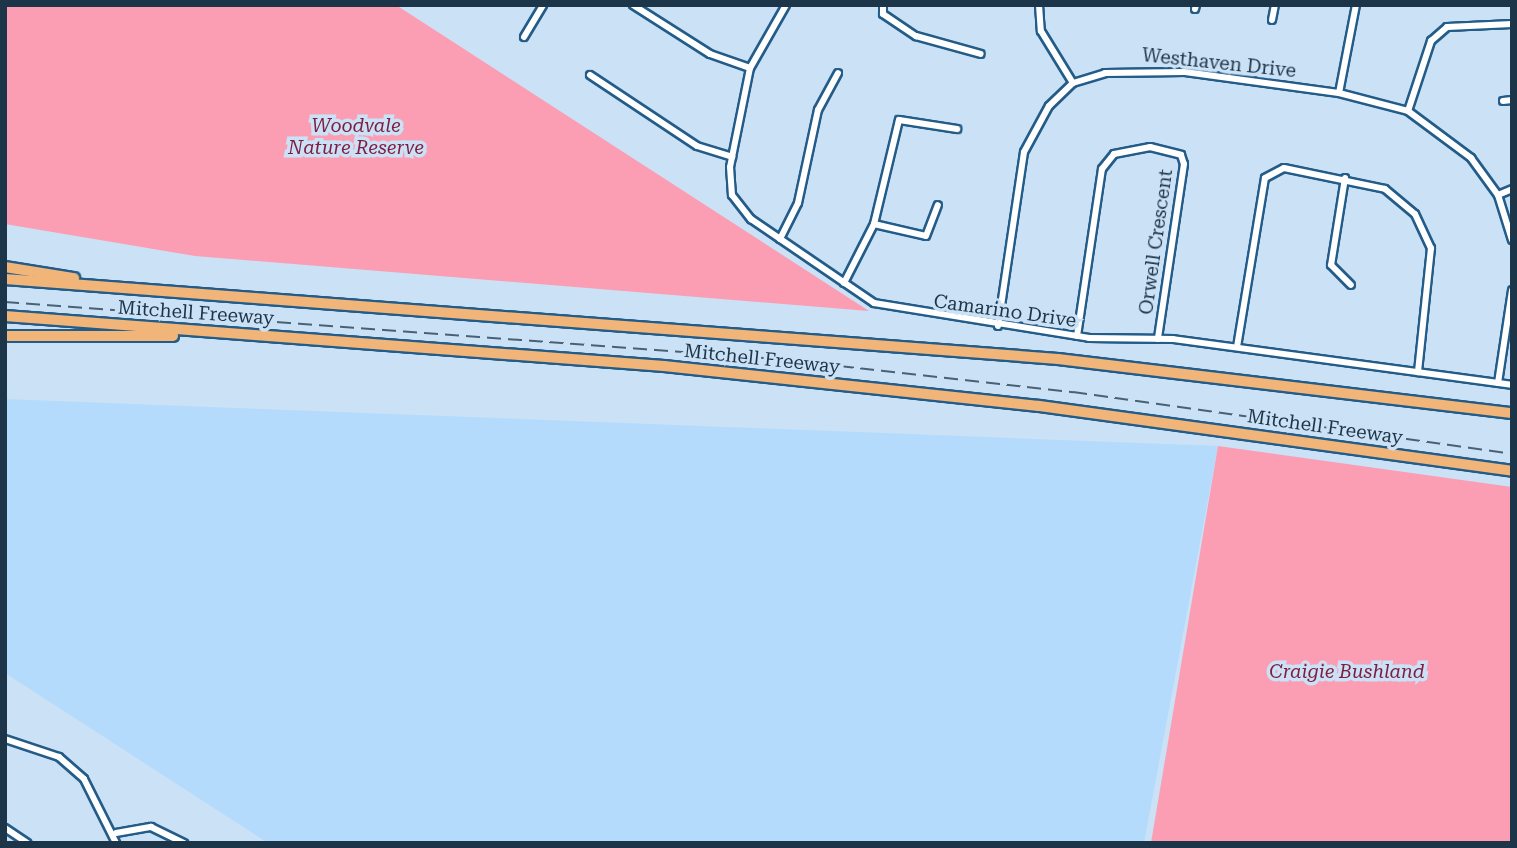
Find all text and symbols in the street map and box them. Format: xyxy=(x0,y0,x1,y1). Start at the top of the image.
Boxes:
street label: Westhaven Drive xyxy=(1141,44,1297,82)
park label: Woodvale Nature Reserve xyxy=(288,115,424,159)
street label: Orwell Crescent xyxy=(1135,168,1177,316)
street label: Camarino Drive xyxy=(932,290,1078,332)
street label: Mitchell Freeway xyxy=(117,296,275,330)
street label: Mitchell Freeway xyxy=(683,339,841,379)
street label: Mitchell Freeway xyxy=(1246,405,1404,449)
park label: Craigie Bushland xyxy=(1269,661,1425,683)

